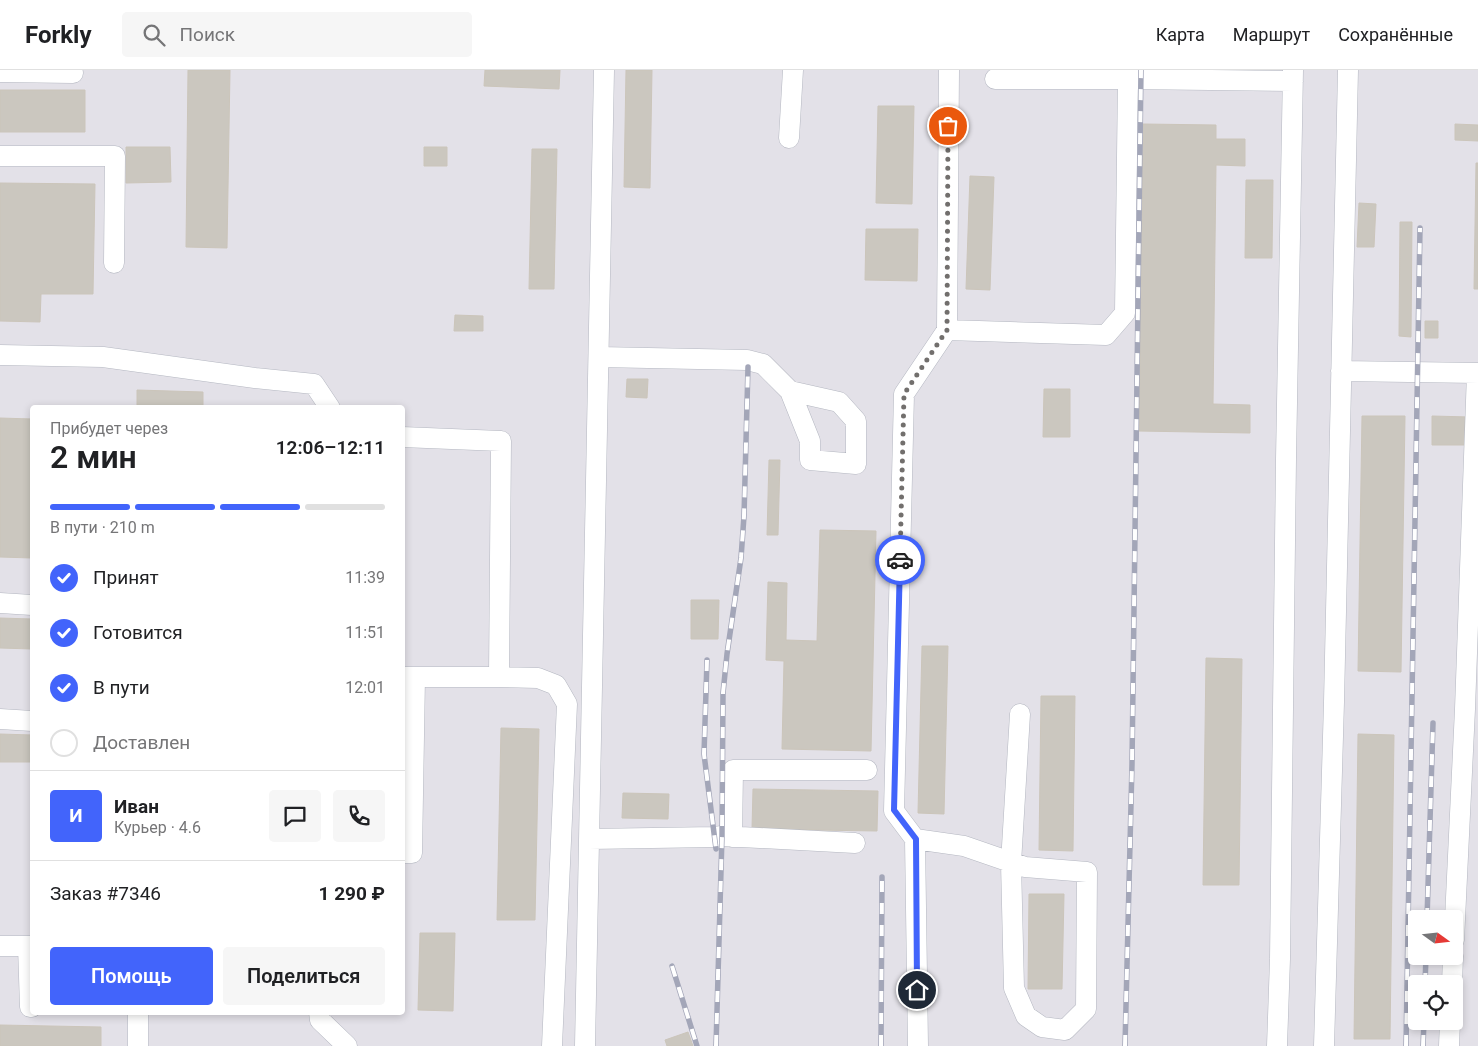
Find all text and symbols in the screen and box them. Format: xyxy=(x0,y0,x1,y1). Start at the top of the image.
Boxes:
search box xyxy=(122,12,472,57)
text: Forkly xyxy=(25,21,92,49)
icon: search xyxy=(140,21,168,49)
text: Поиск xyxy=(180,23,235,46)
text: Карта xyxy=(1156,24,1205,45)
text: Маршрут xyxy=(1233,24,1310,45)
text: Сохранённые xyxy=(1338,24,1453,45)
pin xyxy=(927,105,969,147)
icon: bag xyxy=(934,112,962,140)
text: Прибудет через xyxy=(50,419,168,438)
text: 12:06–12:11 xyxy=(276,436,385,459)
text: 2 мин xyxy=(50,438,137,476)
text: В пути · 210 m xyxy=(50,518,155,537)
courier xyxy=(875,535,925,585)
icon: car xyxy=(886,546,914,574)
icon: check xyxy=(50,564,78,592)
text: Принят xyxy=(93,566,159,589)
text: 11:39 xyxy=(345,568,385,587)
icon: check xyxy=(50,619,78,647)
text: Готовится xyxy=(93,621,183,644)
text: 11:51 xyxy=(345,623,385,642)
icon: check xyxy=(50,674,78,702)
text: В пути xyxy=(93,676,150,699)
text: 12:01 xyxy=(345,678,385,697)
text: Доставлен xyxy=(93,731,190,754)
button: chat xyxy=(269,790,321,842)
button: phone xyxy=(333,790,385,842)
text: Иван xyxy=(114,795,159,818)
text: И xyxy=(69,804,83,827)
text: Курьер · 4.6 xyxy=(114,818,201,837)
text: Заказ #7346 xyxy=(50,882,161,905)
text: 1 290 ₽ xyxy=(319,882,385,905)
north arrow xyxy=(1408,910,1462,965)
map controls xyxy=(1408,910,1463,1030)
button: Помощь xyxy=(50,947,213,1005)
button: Поделиться xyxy=(223,947,385,1005)
pin xyxy=(896,969,938,1011)
button: locate xyxy=(1408,975,1463,1030)
icon: home xyxy=(903,976,931,1004)

